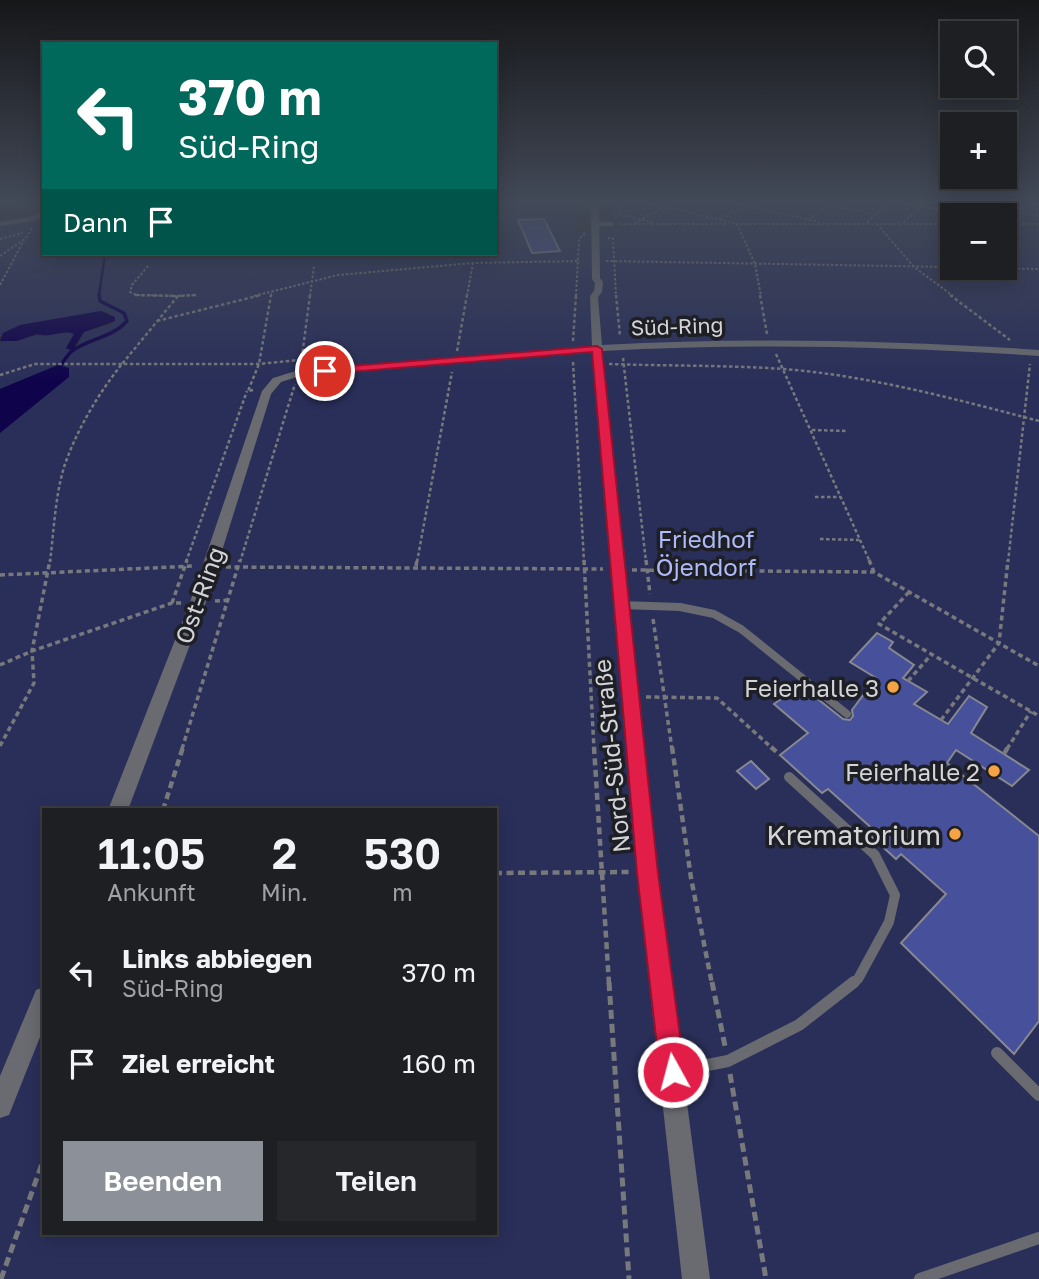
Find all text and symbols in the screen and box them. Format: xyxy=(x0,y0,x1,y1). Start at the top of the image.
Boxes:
map controls xyxy=(940,21,1017,280)
button: search xyxy=(940,21,1017,98)
text: 370 m xyxy=(178,67,322,126)
icon: left xyxy=(63,70,154,161)
button: + xyxy=(940,112,1017,189)
text: Süd-Ring xyxy=(178,127,319,165)
icon: arrive xyxy=(142,203,180,241)
button: − xyxy=(940,203,1017,280)
text: Dann xyxy=(63,207,128,238)
street label: Süd-Ring xyxy=(630,311,724,341)
pin xyxy=(295,341,355,401)
icon: arrive xyxy=(306,352,344,390)
park label: Friedhof Öjendorf xyxy=(656,524,757,581)
street label: Ost-Ring xyxy=(168,543,230,647)
street label: Nord-Süd-Straße xyxy=(586,658,636,854)
place label: Feierhalle 3 xyxy=(744,673,879,702)
marker: Feierhalle 3 xyxy=(885,679,901,695)
place label: Feierhalle 2 xyxy=(845,757,980,786)
marker: Feierhalle 2 xyxy=(986,763,1002,779)
place label: Krematorium xyxy=(766,818,941,851)
marker: Krematorium xyxy=(947,826,963,842)
text: 11:05 xyxy=(98,828,205,878)
text: 2 xyxy=(272,828,297,878)
text: 530 xyxy=(364,828,441,878)
text: Ankunft xyxy=(107,878,196,906)
text: Min. xyxy=(261,878,308,906)
text: m xyxy=(392,878,413,906)
text: Links abbiegen xyxy=(122,943,312,974)
icon: left xyxy=(63,954,101,992)
text: 370 m xyxy=(401,957,476,988)
text: Süd-Ring xyxy=(122,974,224,1002)
position arrow xyxy=(636,1035,710,1109)
icon: arrive xyxy=(63,1045,101,1083)
text: Ziel erreicht xyxy=(122,1048,275,1079)
text: 160 m xyxy=(402,1048,476,1079)
button: Beenden xyxy=(63,1141,263,1221)
button: Teilen xyxy=(277,1141,476,1221)

